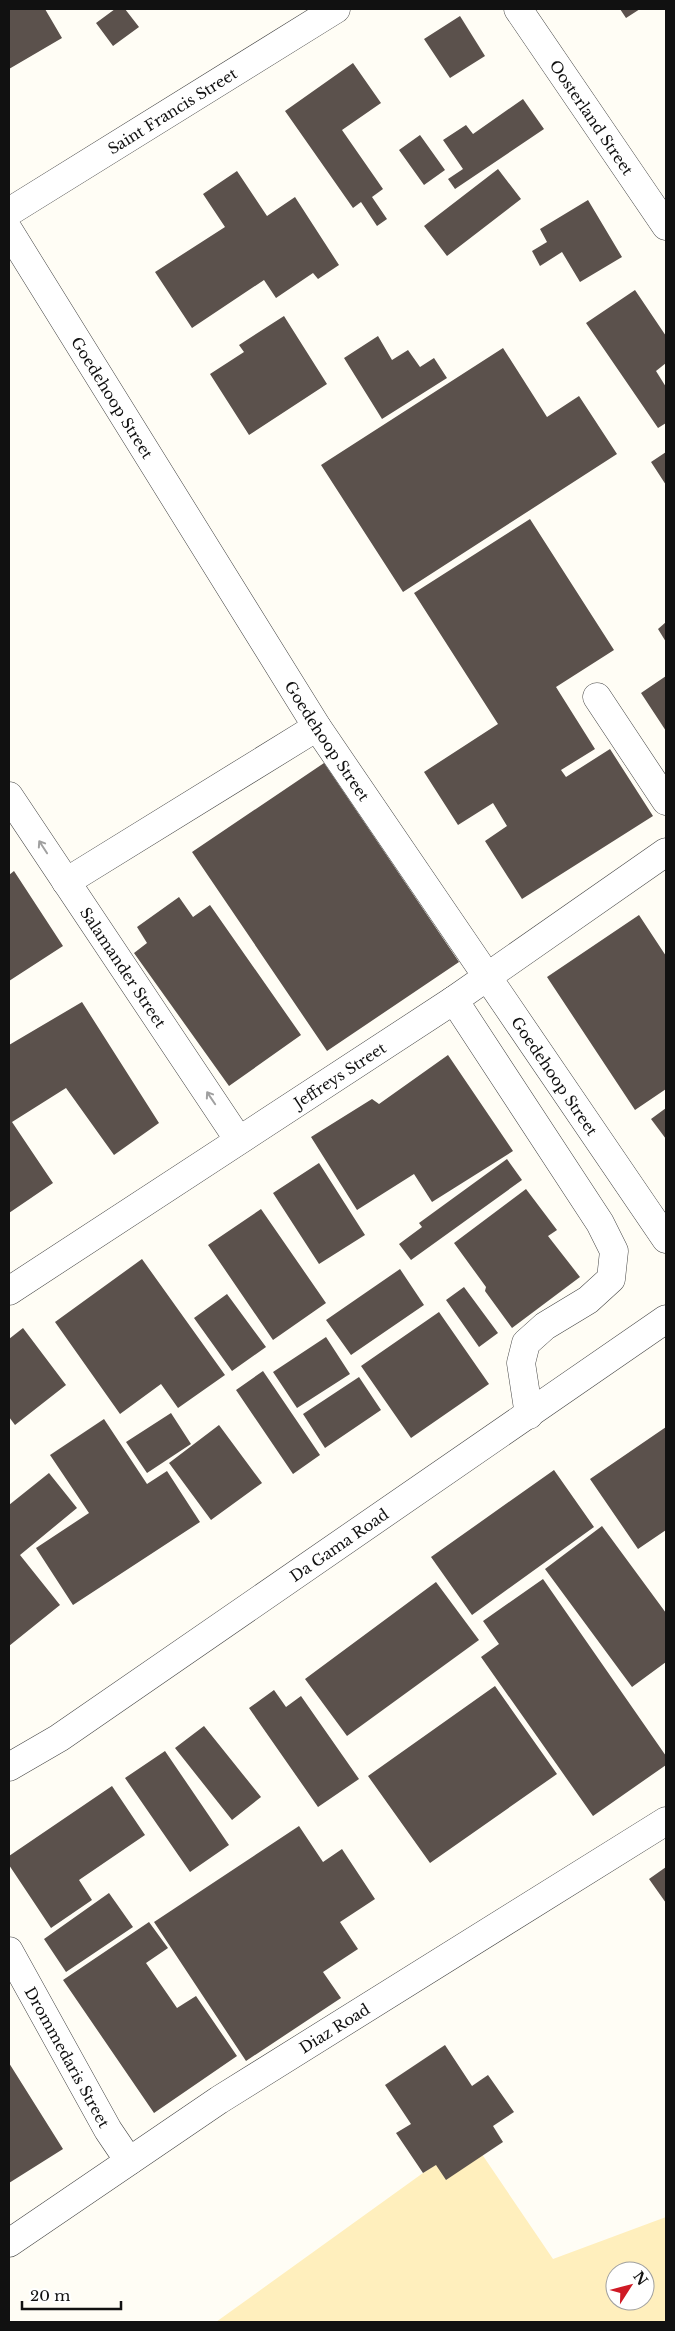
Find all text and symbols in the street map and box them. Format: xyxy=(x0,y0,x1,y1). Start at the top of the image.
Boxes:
street label: Oosterland Street xyxy=(546,56,638,179)
street label: Saint Francis Street xyxy=(104,63,241,158)
street label: Goedehoop Street xyxy=(67,333,158,462)
street label: Goedehoop Street xyxy=(281,677,374,805)
one-way arrow xyxy=(37,840,48,854)
street label: Salamander Street xyxy=(76,903,171,1031)
street label: Goedehoop Street xyxy=(508,1013,602,1139)
street label: Jeffreys Street xyxy=(288,1038,389,1113)
one-way arrow xyxy=(206,1092,216,1106)
street label: Da Gama Road xyxy=(286,1504,392,1585)
street label: Drommedaris Street xyxy=(21,1983,114,2131)
street label: Diaz Road xyxy=(296,1999,373,2057)
north arrow xyxy=(605,2261,655,2311)
text: N xyxy=(629,2268,652,2289)
scale bar xyxy=(22,2278,121,2310)
text: 20 m xyxy=(30,2286,70,2305)

